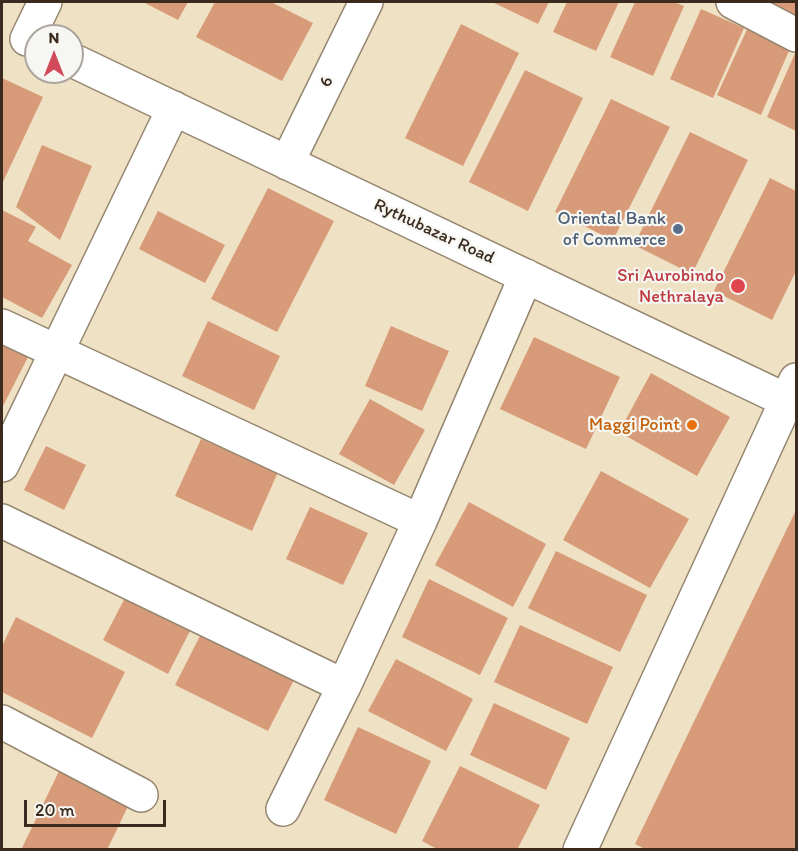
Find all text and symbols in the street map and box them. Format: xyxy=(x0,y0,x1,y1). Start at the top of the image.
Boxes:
north arrow xyxy=(24,24,84,84)
text: N xyxy=(49,28,59,47)
street label: 6 xyxy=(315,73,339,91)
street label: Rythubazar Road xyxy=(370,195,498,269)
place label: Oriental Bank of Commerce xyxy=(557,208,666,250)
marker: Oriental Bank of Commerce xyxy=(671,222,685,236)
place label: Sri Aurobindo Nethralaya xyxy=(617,265,724,308)
marker: Sri Aurobindo Nethralaya xyxy=(729,277,747,295)
place label: Maggi Point xyxy=(589,414,680,436)
marker: Maggi Point xyxy=(685,418,699,432)
scale bar xyxy=(27,788,170,826)
text: 20 m xyxy=(35,799,75,821)

